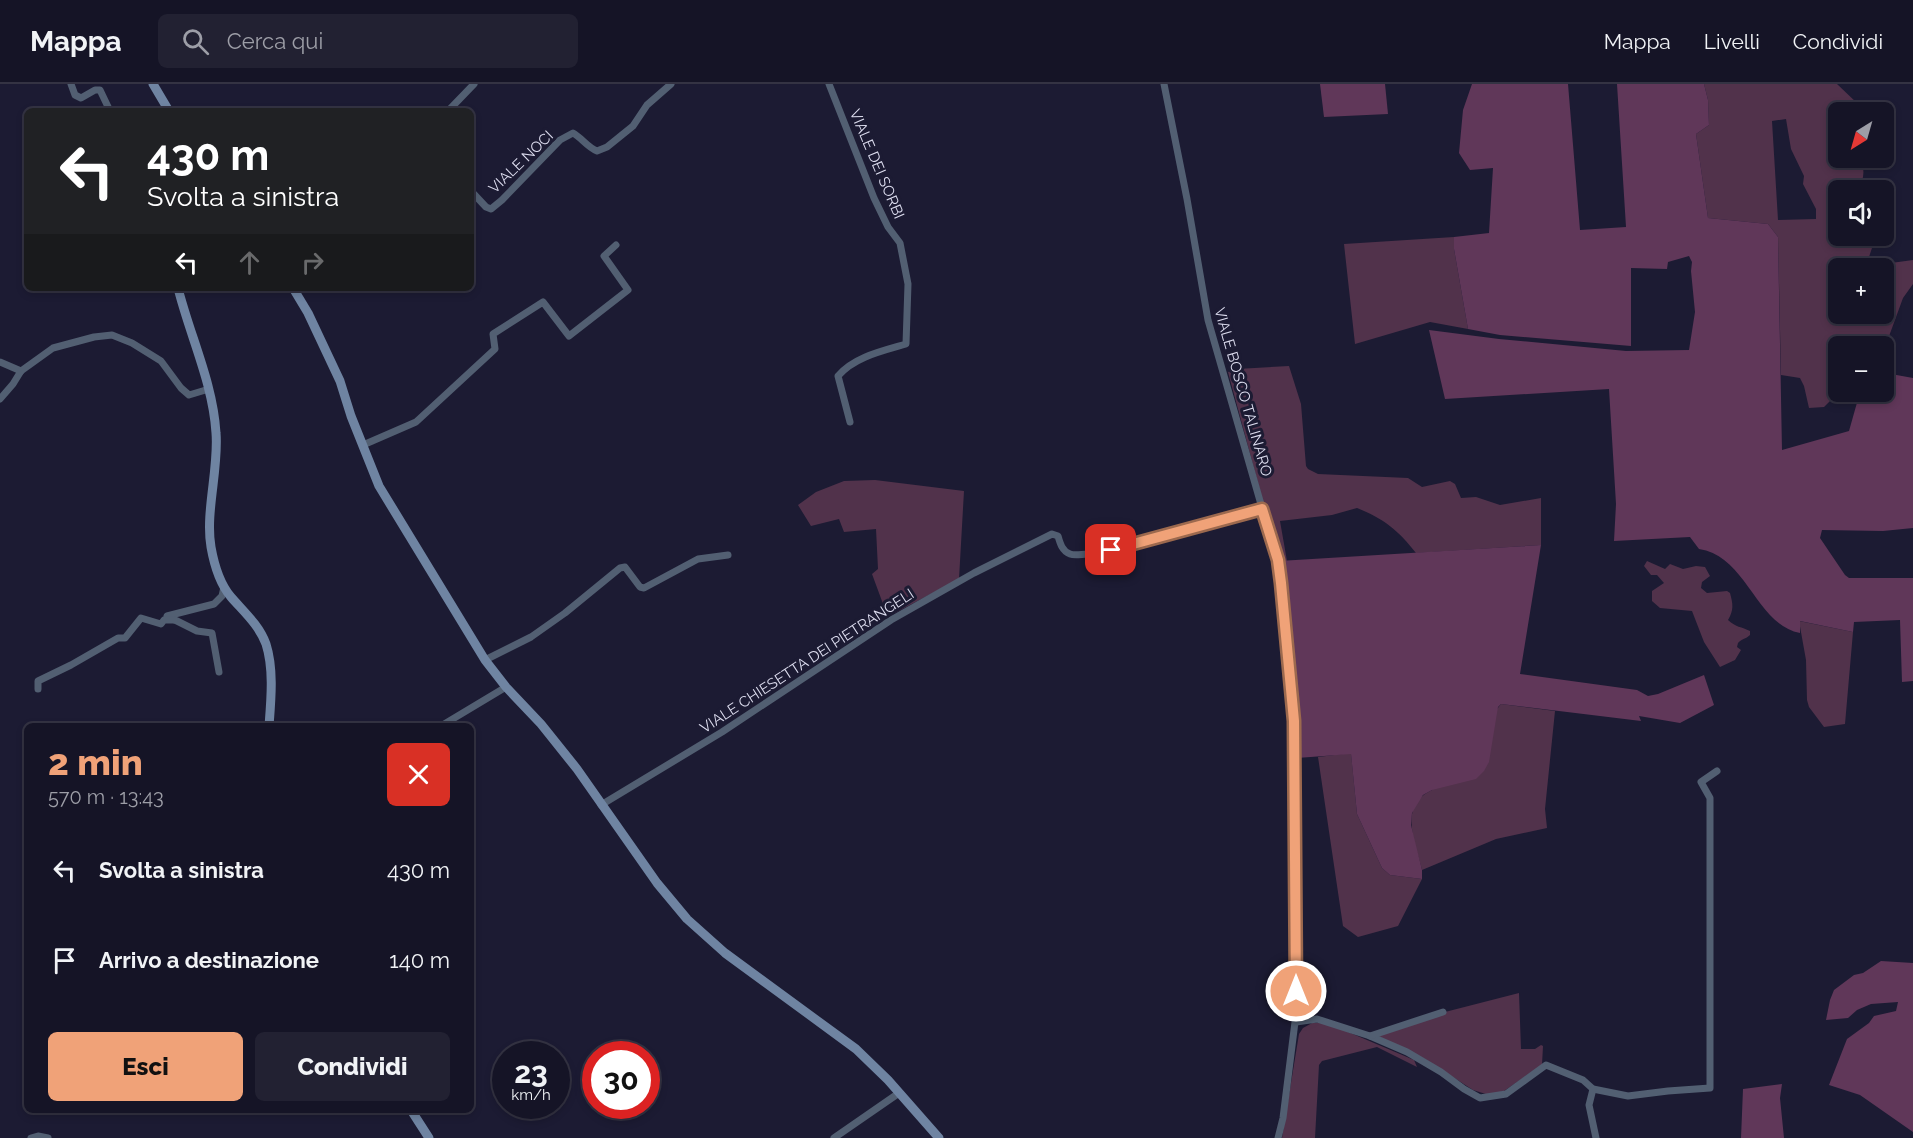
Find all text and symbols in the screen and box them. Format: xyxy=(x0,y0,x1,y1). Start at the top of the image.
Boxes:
search box xyxy=(158,14,578,68)
text: Mappa xyxy=(30,25,122,58)
icon: search xyxy=(179,25,212,58)
text: Cerca qui xyxy=(227,28,323,54)
text: Mappa xyxy=(1604,29,1671,54)
text: Livelli xyxy=(1704,29,1760,54)
text: Condividi xyxy=(1793,29,1883,54)
north arrow xyxy=(1828,102,1894,168)
map controls xyxy=(1828,102,1894,402)
street label: VIALE DEI SORBI xyxy=(846,107,908,221)
street label: VIALE NOCI xyxy=(485,127,557,197)
text: 430 m xyxy=(147,131,269,180)
icon: left xyxy=(48,132,126,210)
button: sound xyxy=(1828,180,1894,246)
text: Svolta a sinistra xyxy=(147,181,339,212)
icon: left xyxy=(170,246,203,279)
icon: ahead xyxy=(233,246,266,279)
icon: right xyxy=(296,246,329,279)
button: + xyxy=(1828,258,1894,324)
street label: VIALE BOSCO TALINARO xyxy=(1210,306,1276,478)
button: − xyxy=(1828,336,1894,402)
pin xyxy=(1085,524,1136,575)
icon: arrive xyxy=(1094,533,1127,566)
street label: VIALE CHIESETTA DEI PIETRANGELI xyxy=(697,585,917,737)
text: 2 min xyxy=(48,741,143,783)
button: close xyxy=(387,743,450,806)
text: 570 m · 13:43 xyxy=(48,785,164,809)
icon: left xyxy=(48,854,81,887)
text: Svolta a sinistra xyxy=(99,857,264,883)
text: 430 m xyxy=(387,857,450,883)
icon: arrive xyxy=(48,944,81,977)
text: Arrivo a destinazione xyxy=(99,947,319,973)
text: 140 m xyxy=(389,947,450,973)
position arrow xyxy=(1264,959,1328,1023)
button: Esci xyxy=(48,1032,243,1101)
button: Condividi xyxy=(255,1032,450,1101)
speed limit sign: 30 xyxy=(582,1041,660,1119)
text: 23 xyxy=(514,1055,548,1090)
text: km/h xyxy=(511,1086,551,1104)

